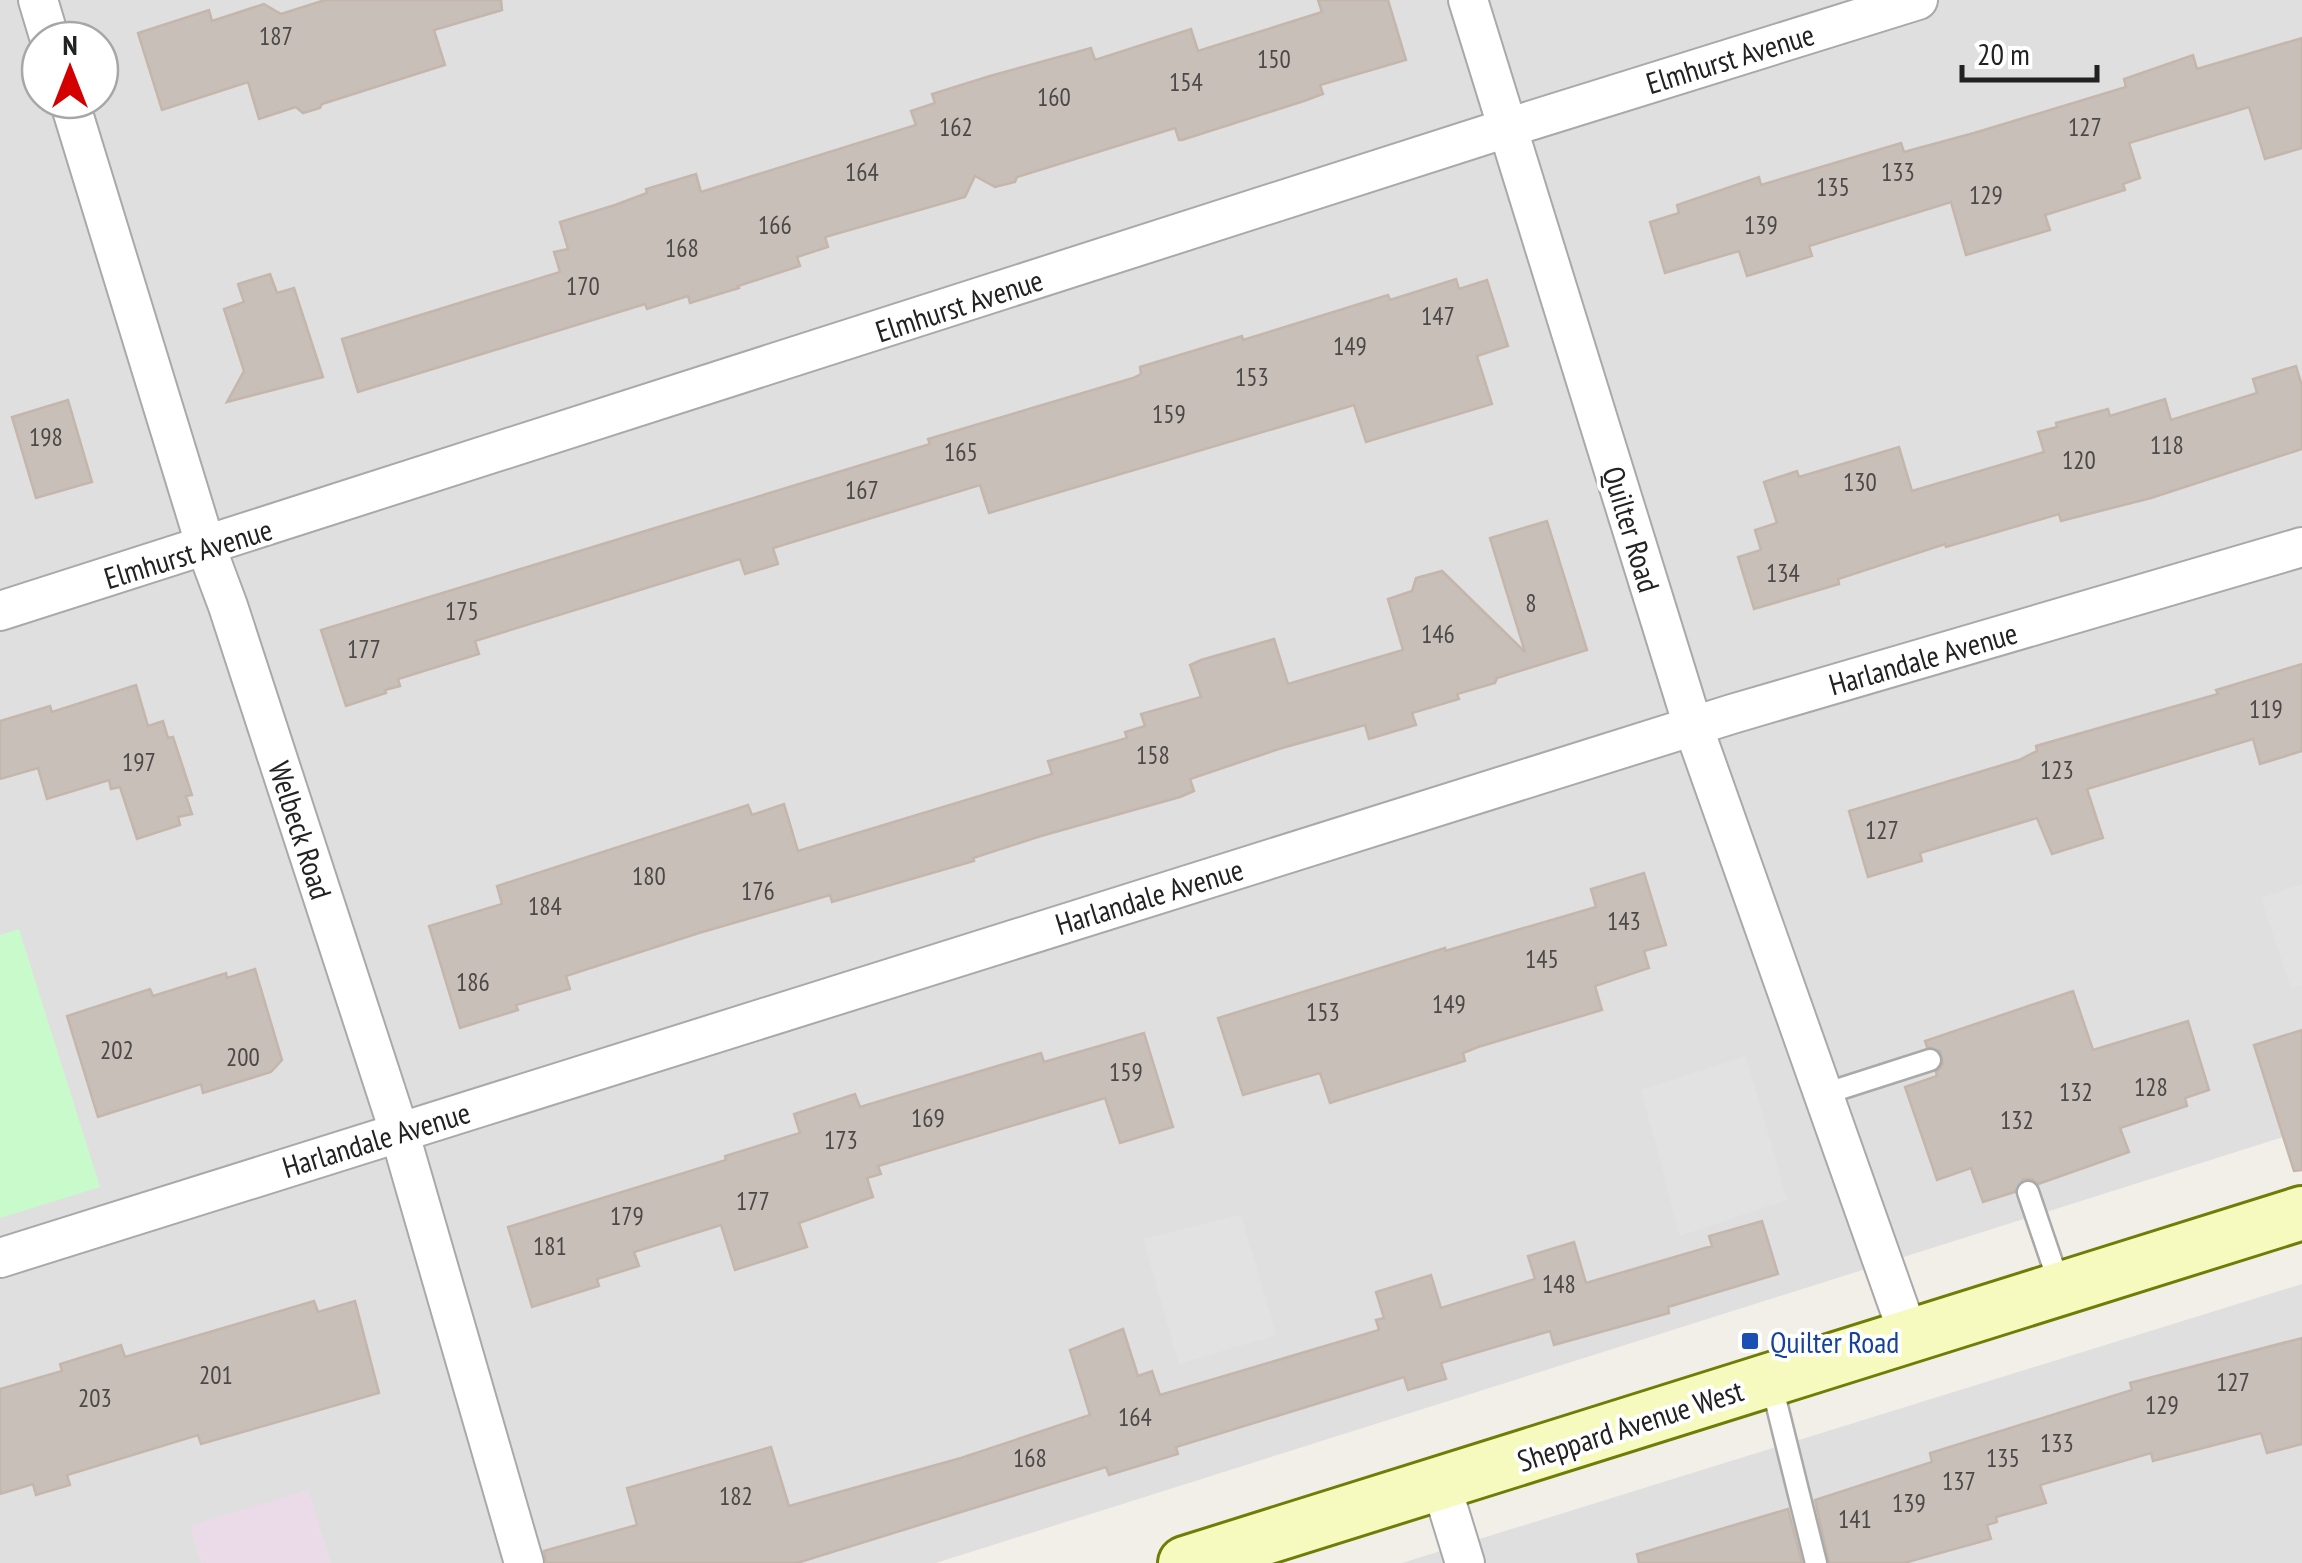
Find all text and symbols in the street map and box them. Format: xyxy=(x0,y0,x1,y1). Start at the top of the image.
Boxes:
street label: Elmhurst Avenue xyxy=(1641,14,1819,102)
north arrow xyxy=(20,20,120,120)
house number: 187 xyxy=(259,20,293,52)
scale bar xyxy=(1962,20,2097,82)
text: N xyxy=(62,26,78,63)
text: 20 m xyxy=(1977,34,2030,73)
house number: 150 xyxy=(1257,43,1291,75)
house number: 154 xyxy=(1169,66,1203,98)
house number: 160 xyxy=(1037,81,1071,113)
house number: 162 xyxy=(939,111,973,143)
house number: 127 xyxy=(2068,111,2102,143)
house number: 164 xyxy=(845,156,879,188)
house number: 133 xyxy=(1881,156,1915,188)
house number: 135 xyxy=(1816,171,1850,203)
house number: 129 xyxy=(1969,179,2003,211)
house number: 166 xyxy=(758,209,792,241)
house number: 139 xyxy=(1744,209,1778,241)
house number: 168 xyxy=(665,232,699,264)
street label: Elmhurst Avenue xyxy=(870,260,1048,350)
house number: 170 xyxy=(566,270,600,302)
house number: 147 xyxy=(1421,300,1455,332)
house number: 149 xyxy=(1333,330,1367,362)
house number: 153 xyxy=(1235,361,1269,393)
house number: 159 xyxy=(1152,398,1186,430)
house number: 198 xyxy=(29,421,63,453)
house number: 118 xyxy=(2150,429,2184,461)
house number: 165 xyxy=(944,436,978,468)
house number: 120 xyxy=(2062,444,2096,476)
street label: Quilter Road xyxy=(1594,462,1670,596)
house number: 130 xyxy=(1843,466,1877,498)
house number: 167 xyxy=(845,474,879,506)
street label: Elmhurst Avenue xyxy=(99,509,277,597)
house number: 134 xyxy=(1766,557,1800,589)
house number: 8 xyxy=(1525,587,1537,619)
house number: 175 xyxy=(445,595,479,627)
street label: Harlandale Avenue xyxy=(1824,612,2022,704)
house number: 146 xyxy=(1421,618,1455,650)
house number: 177 xyxy=(347,633,381,665)
house number: 119 xyxy=(2249,693,2283,725)
house number: 158 xyxy=(1136,739,1170,771)
house number: 197 xyxy=(122,746,156,778)
house number: 123 xyxy=(2040,754,2074,786)
street label: Welbeck Road xyxy=(260,756,342,904)
house number: 127 xyxy=(1865,814,1899,846)
street label: Harlandale Avenue xyxy=(1050,849,1248,943)
house number: 180 xyxy=(632,860,666,892)
house number: 176 xyxy=(741,875,775,907)
house number: 184 xyxy=(528,890,562,922)
house number: 143 xyxy=(1607,905,1641,937)
house number: 145 xyxy=(1525,943,1559,975)
house number: 186 xyxy=(456,966,490,998)
house number: 149 xyxy=(1432,988,1466,1020)
house number: 153 xyxy=(1306,996,1340,1028)
house number: 202 xyxy=(100,1034,134,1066)
house number: 200 xyxy=(226,1041,260,1073)
house number: 159 xyxy=(1109,1056,1143,1088)
house number: 128 xyxy=(2134,1071,2168,1103)
house number: 132 xyxy=(2059,1076,2093,1108)
street label: Harlandale Avenue xyxy=(277,1092,475,1186)
house number: 169 xyxy=(911,1102,945,1134)
house number: 132 xyxy=(2000,1104,2034,1136)
house number: 173 xyxy=(824,1124,858,1156)
house number: 177 xyxy=(736,1185,770,1217)
house number: 179 xyxy=(610,1200,644,1232)
house number: 181 xyxy=(533,1230,567,1262)
house number: 148 xyxy=(1542,1268,1576,1300)
place label: Quilter Road xyxy=(1770,1322,1899,1361)
marker: Quilter Road xyxy=(1739,1330,1761,1352)
house number: 201 xyxy=(199,1359,233,1391)
house number: 127 xyxy=(2216,1366,2250,1398)
street label: Sheppard Avenue West xyxy=(1512,1370,1748,1480)
house number: 203 xyxy=(78,1382,112,1414)
house number: 129 xyxy=(2145,1389,2179,1421)
house number: 164 xyxy=(1118,1401,1152,1433)
house number: 133 xyxy=(2040,1427,2074,1459)
house number: 168 xyxy=(1013,1442,1047,1474)
house number: 135 xyxy=(1986,1442,2020,1474)
house number: 137 xyxy=(1942,1465,1976,1497)
house number: 182 xyxy=(719,1480,753,1512)
house number: 139 xyxy=(1892,1487,1926,1519)
house number: 141 xyxy=(1838,1503,1872,1535)

